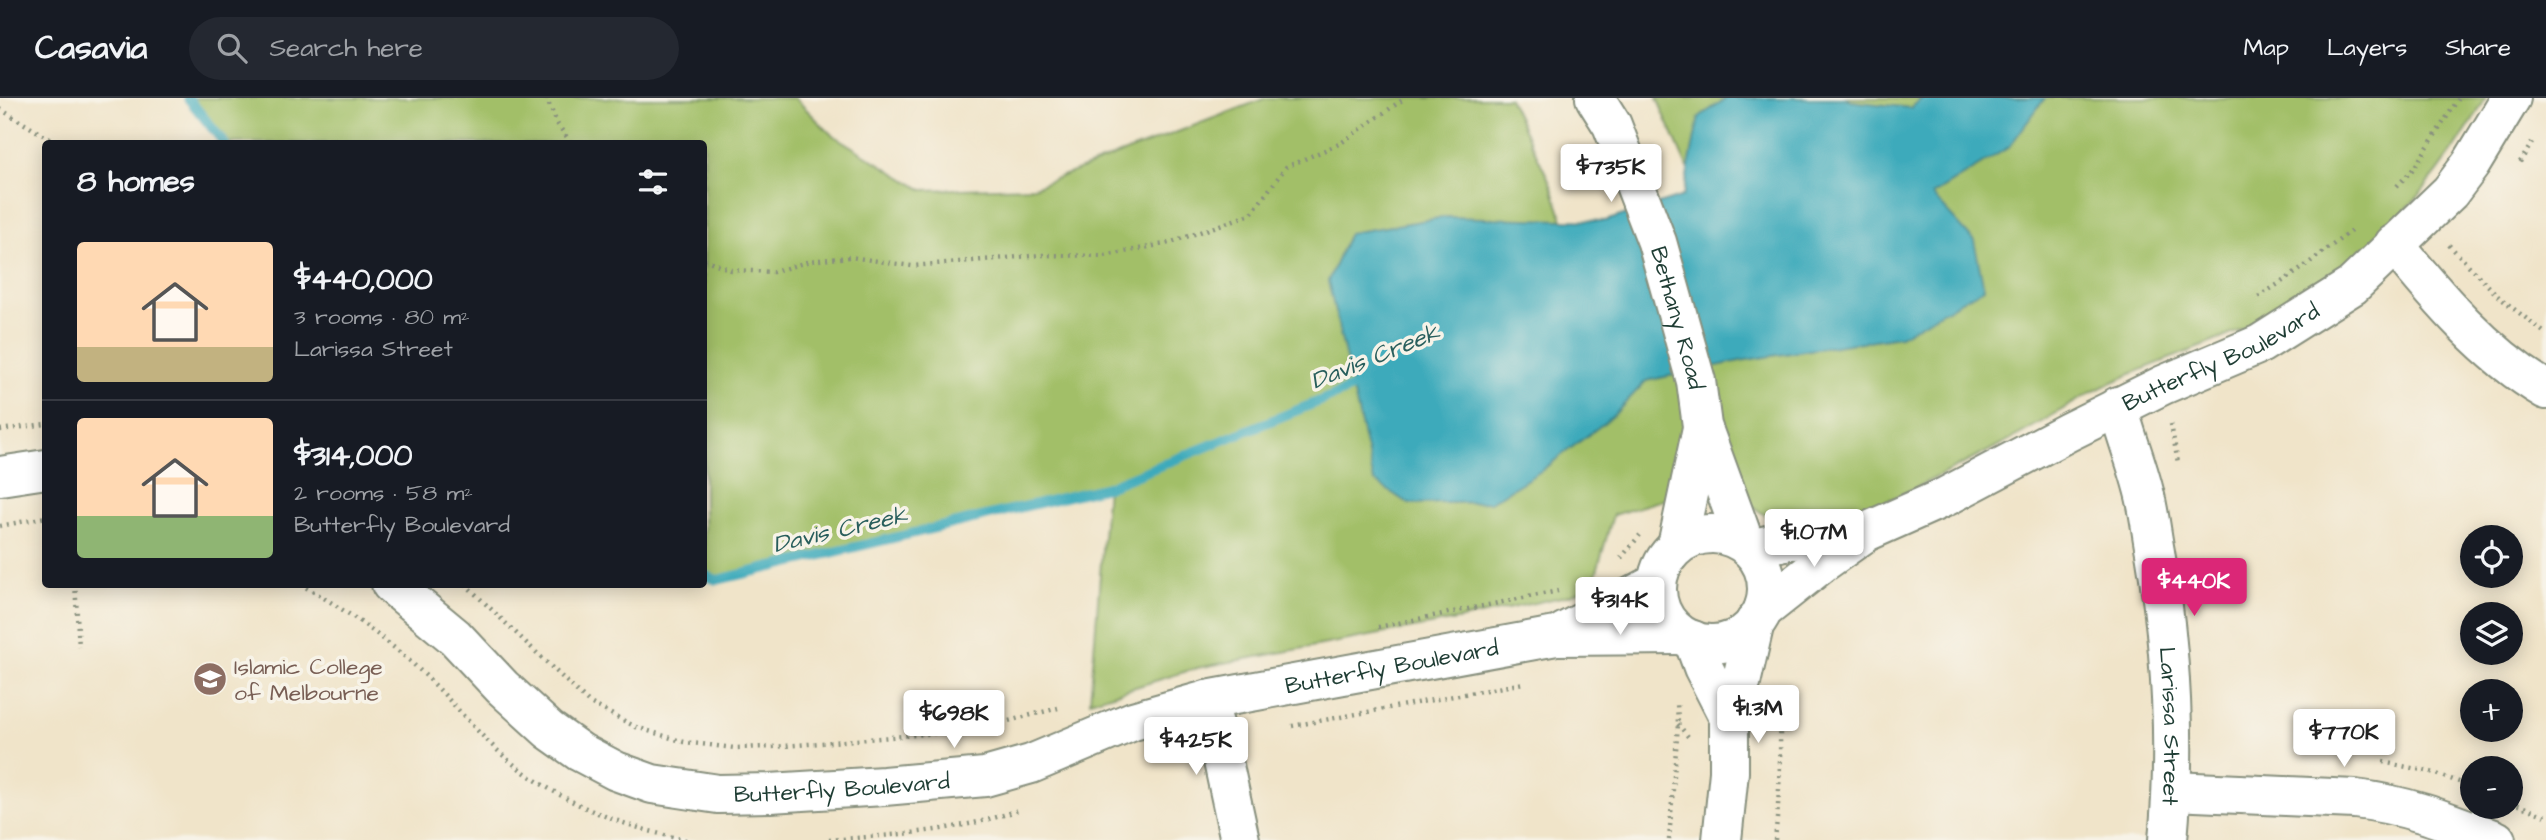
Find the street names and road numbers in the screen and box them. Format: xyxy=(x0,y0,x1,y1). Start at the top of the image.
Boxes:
street label: Bethany Road xyxy=(1642,243,1712,391)
street label: Butterfly Boulevard xyxy=(2117,295,2326,420)
street label: Butterfly Boulevard xyxy=(1283,632,1501,702)
street label: Larissa Street xyxy=(2151,646,2187,807)
street label: Butterfly Boulevard xyxy=(733,765,951,811)

